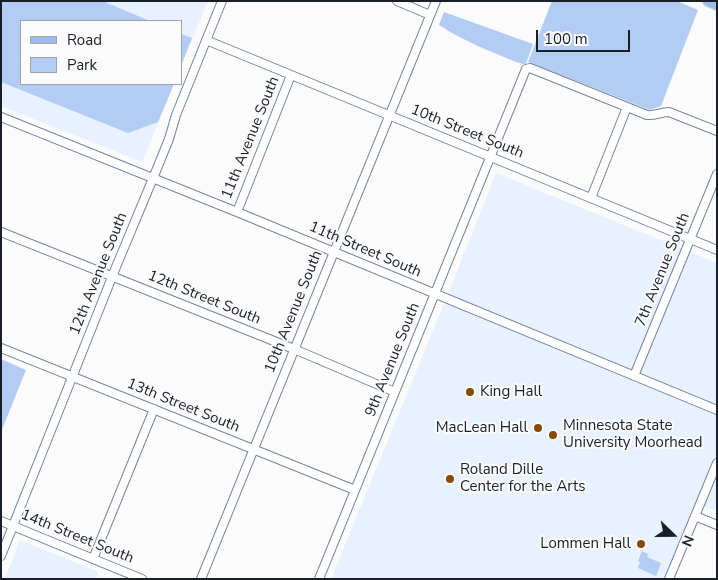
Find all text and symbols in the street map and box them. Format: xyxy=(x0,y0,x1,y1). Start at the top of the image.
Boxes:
legend xyxy=(20,20,182,85)
scale bar xyxy=(538,20,632,52)
text: 100 m xyxy=(544,29,588,49)
text: Road xyxy=(67,30,102,50)
text: Park xyxy=(67,55,97,75)
street label: 11th Avenue South xyxy=(218,74,284,202)
street label: 10th Street South xyxy=(408,101,526,163)
street label: 12th Avenue South xyxy=(66,210,132,338)
street label: 7th Avenue South xyxy=(632,210,694,330)
street label: 11th Street South xyxy=(306,218,424,282)
street label: 10th Avenue South xyxy=(261,248,327,376)
street label: 12th Street South xyxy=(145,267,263,329)
street label: 9th Avenue South xyxy=(362,300,424,420)
street label: 13th Street South xyxy=(124,375,242,437)
place label: King Hall xyxy=(480,383,542,401)
marker: King Hall xyxy=(464,386,476,398)
place label: Minnesota State University Moorhead xyxy=(563,417,702,452)
place label: MacLean Hall xyxy=(436,419,528,437)
marker: MacLean Hall xyxy=(532,422,544,434)
marker: Minnesota State University Moorhead xyxy=(547,429,559,441)
place label: Roland Dille Center for the Arts xyxy=(460,461,586,496)
marker: Roland Dille Center for the Arts xyxy=(444,473,456,485)
street label: 14th Street South xyxy=(18,506,136,568)
north arrow xyxy=(648,510,698,560)
text: N xyxy=(677,532,698,549)
place label: Lommen Hall xyxy=(540,535,631,553)
marker: Lommen Hall xyxy=(635,538,647,550)

